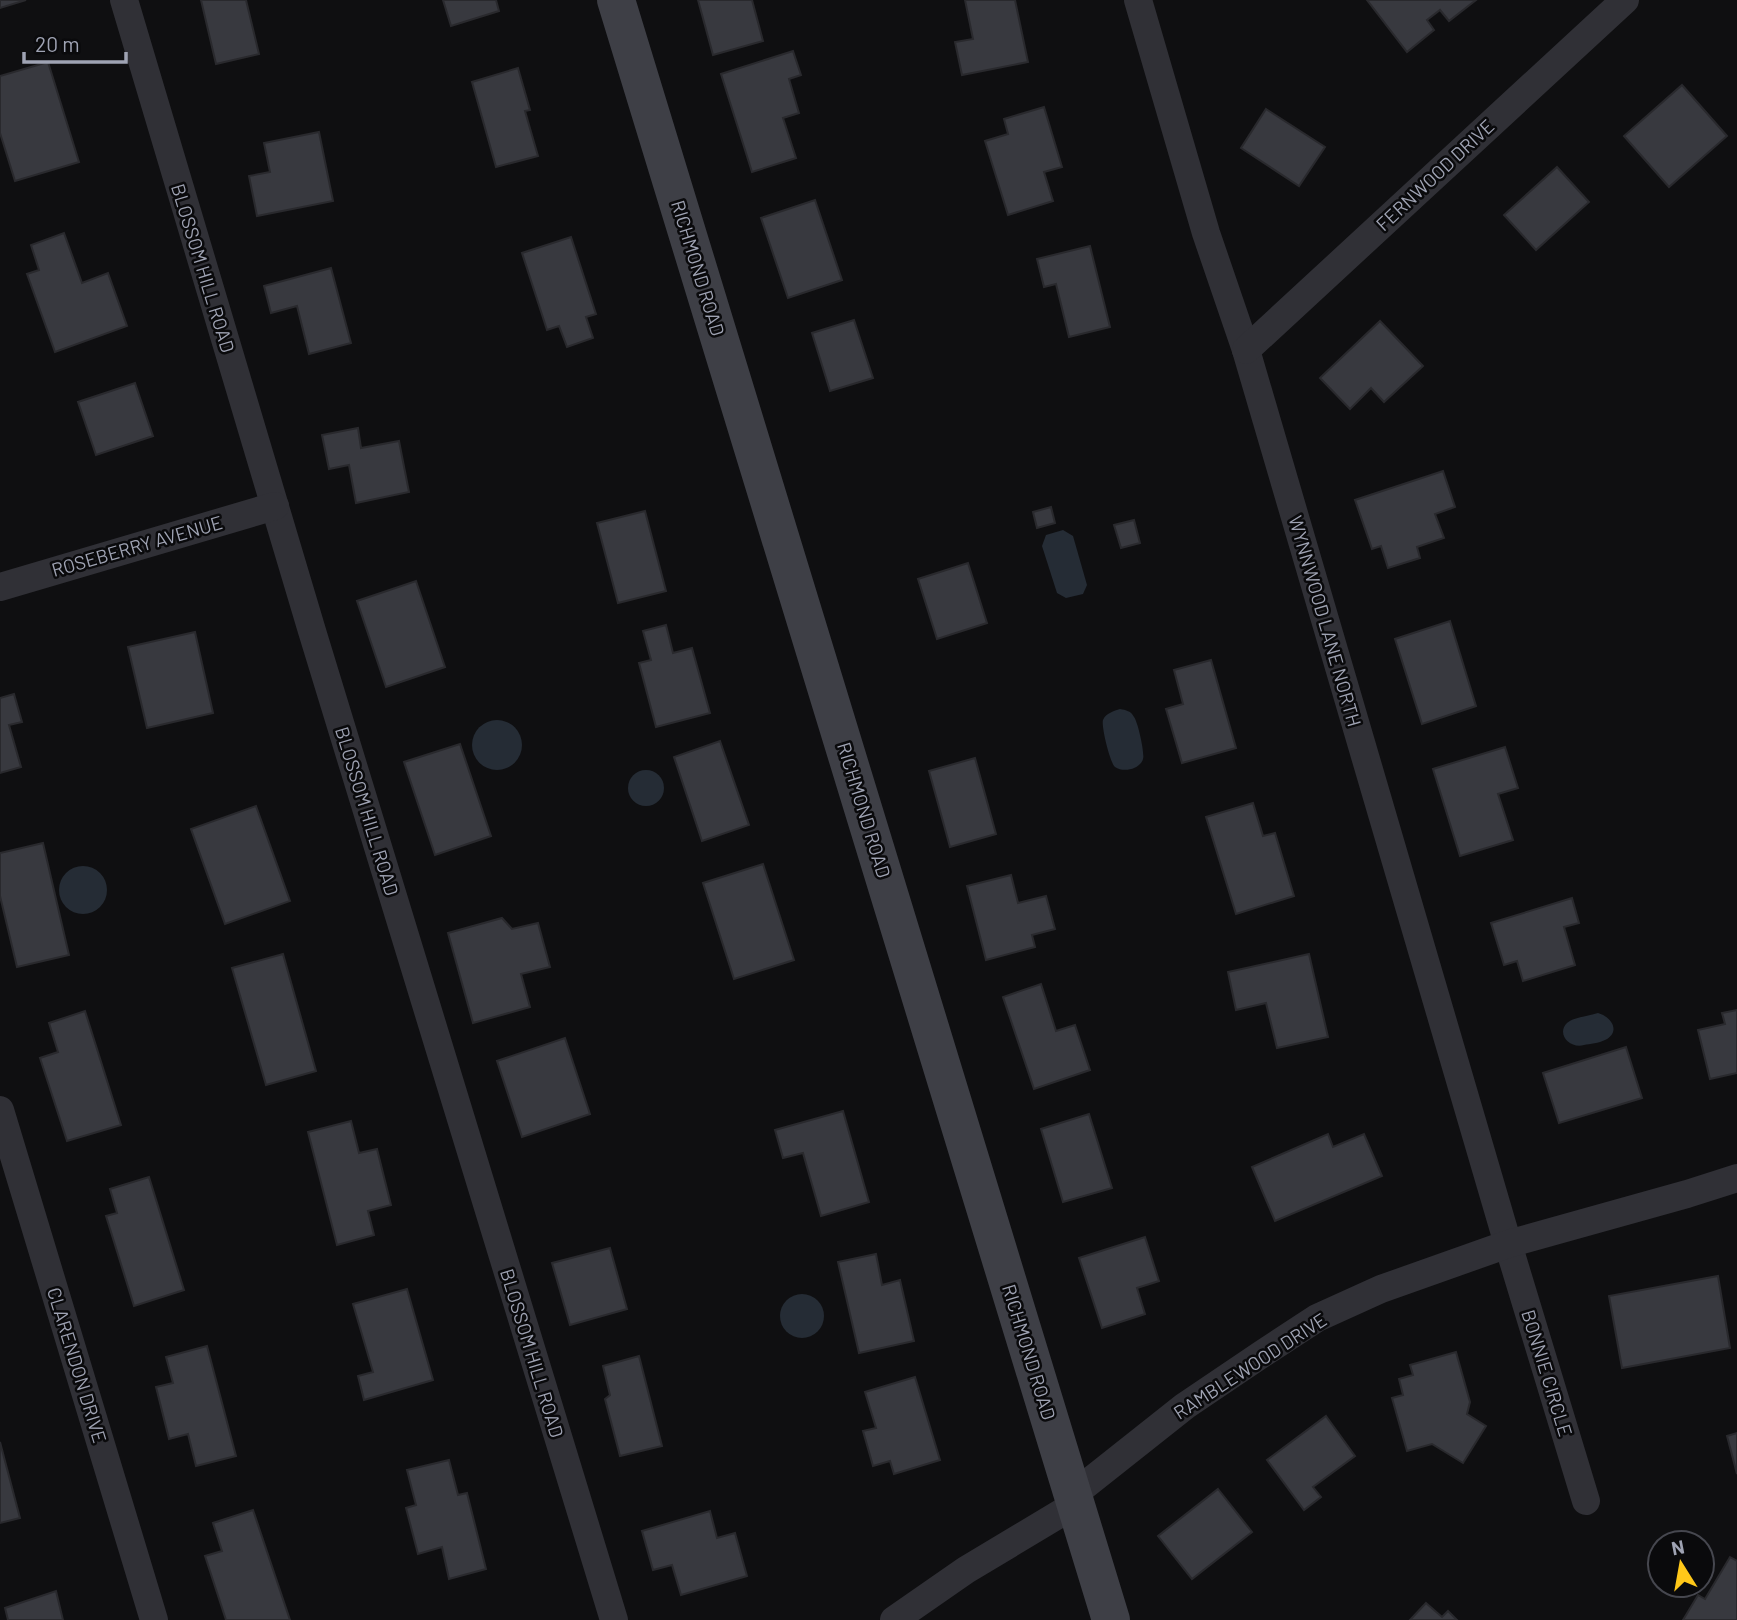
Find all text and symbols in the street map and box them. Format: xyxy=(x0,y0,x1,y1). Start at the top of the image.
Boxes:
scale bar xyxy=(24,21,126,65)
text: 20 m xyxy=(35,31,80,56)
street label: FERNWOOD DRIVE xyxy=(1371,114,1498,235)
street label: BLOSSOM HILL ROAD xyxy=(167,181,240,355)
street label: RICHMOND ROAD xyxy=(667,197,730,339)
street label: ROSEBERRY AVENUE xyxy=(49,510,225,581)
street label: WYNNWOOD LANE NORTH xyxy=(1284,513,1367,729)
street label: BLOSSOM HILL ROAD xyxy=(331,724,404,898)
street label: RICHMOND ROAD xyxy=(833,739,896,881)
street label: BLOSSOM HILL ROAD xyxy=(496,1266,569,1440)
street label: RICHMOND ROAD xyxy=(998,1281,1061,1423)
street label: CLARENDON DRIVE xyxy=(43,1284,112,1445)
street label: RAMBLEWOOD DRIVE xyxy=(1169,1307,1331,1424)
street label: BONNIE CIRCLE xyxy=(1517,1307,1578,1439)
north arrow xyxy=(1646,1529,1716,1599)
text: N xyxy=(1669,1534,1686,1559)

